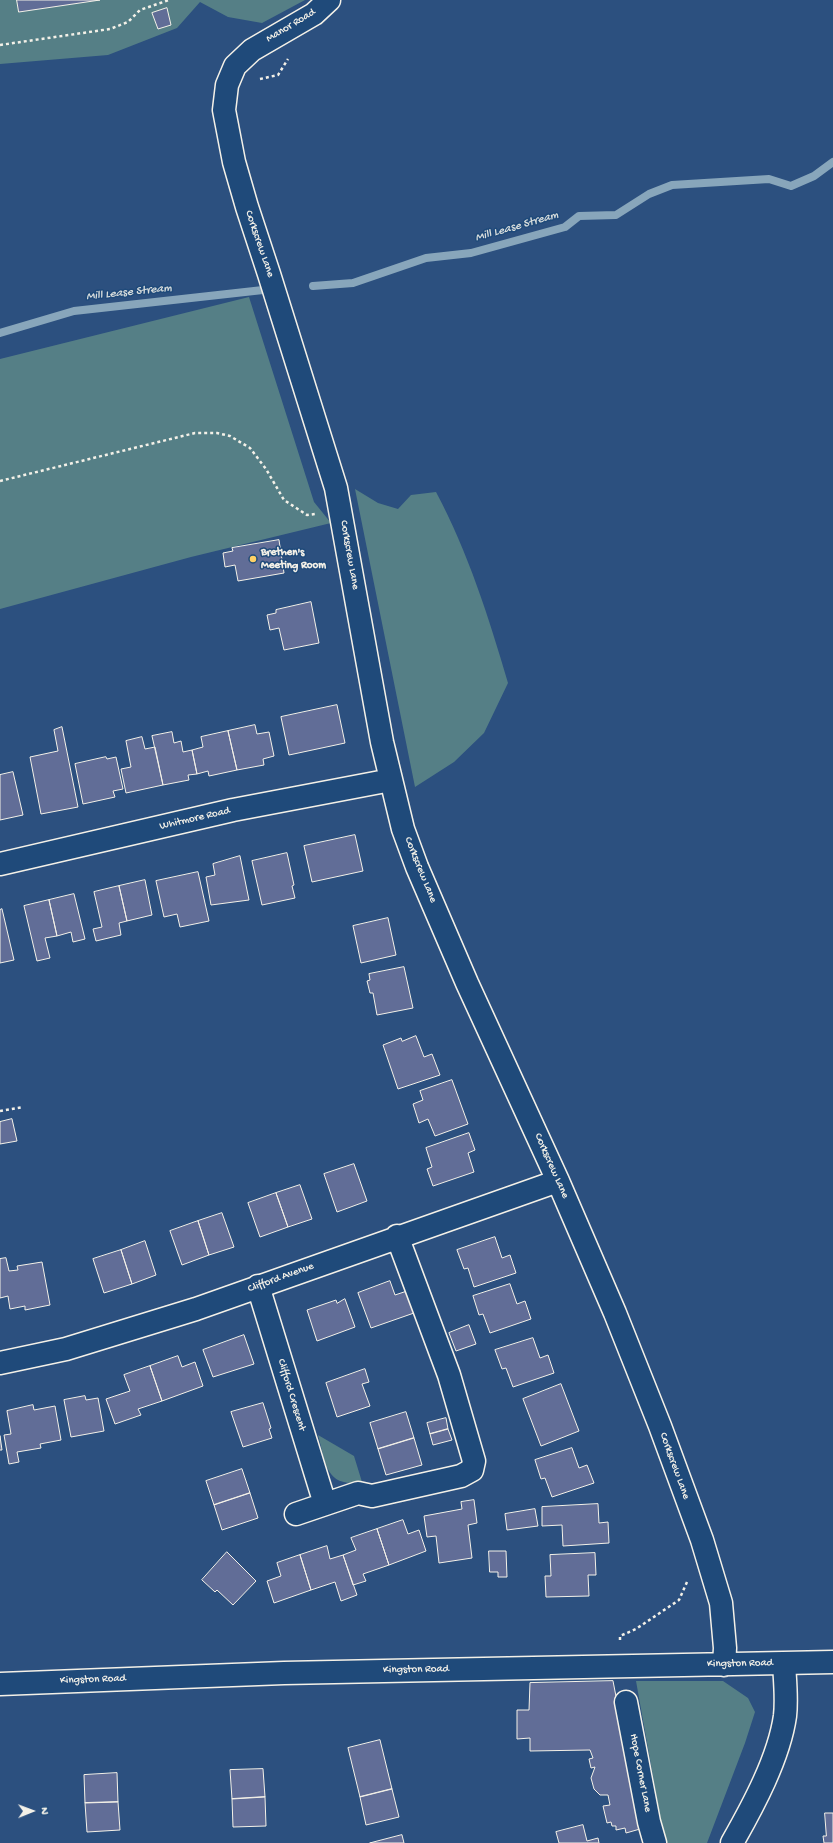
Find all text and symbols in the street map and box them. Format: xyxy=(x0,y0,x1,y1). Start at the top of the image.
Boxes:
street label: Manor Road xyxy=(264,6,318,46)
water label: Mill Lease Stream xyxy=(474,208,560,246)
street label: Corkscrew Lane xyxy=(241,209,277,279)
water label: Mill Lease Stream xyxy=(86,281,172,305)
street label: Corkscrew Lane xyxy=(336,519,362,591)
place label: Brethen's Meeting Room xyxy=(261,546,326,572)
marker: Brethen's Meeting Room xyxy=(248,554,258,564)
street label: Whitmore Road xyxy=(159,804,231,834)
street label: Corkscrew Lane xyxy=(401,835,439,905)
street label: Corkscrew Lane xyxy=(531,1131,571,1201)
street label: Clifford Avenue xyxy=(246,1260,316,1296)
street label: Clifford Crescent xyxy=(274,1357,308,1433)
street label: Corkscrew Lane xyxy=(656,1431,692,1501)
street label: Kingston Road xyxy=(707,1657,773,1671)
street label: Kingston Road xyxy=(383,1663,449,1677)
street label: Kingston Road xyxy=(60,1672,126,1688)
street label: Hope Corner Lane xyxy=(626,1733,654,1813)
north arrow xyxy=(12,1791,52,1831)
text: N xyxy=(38,1807,50,1814)

